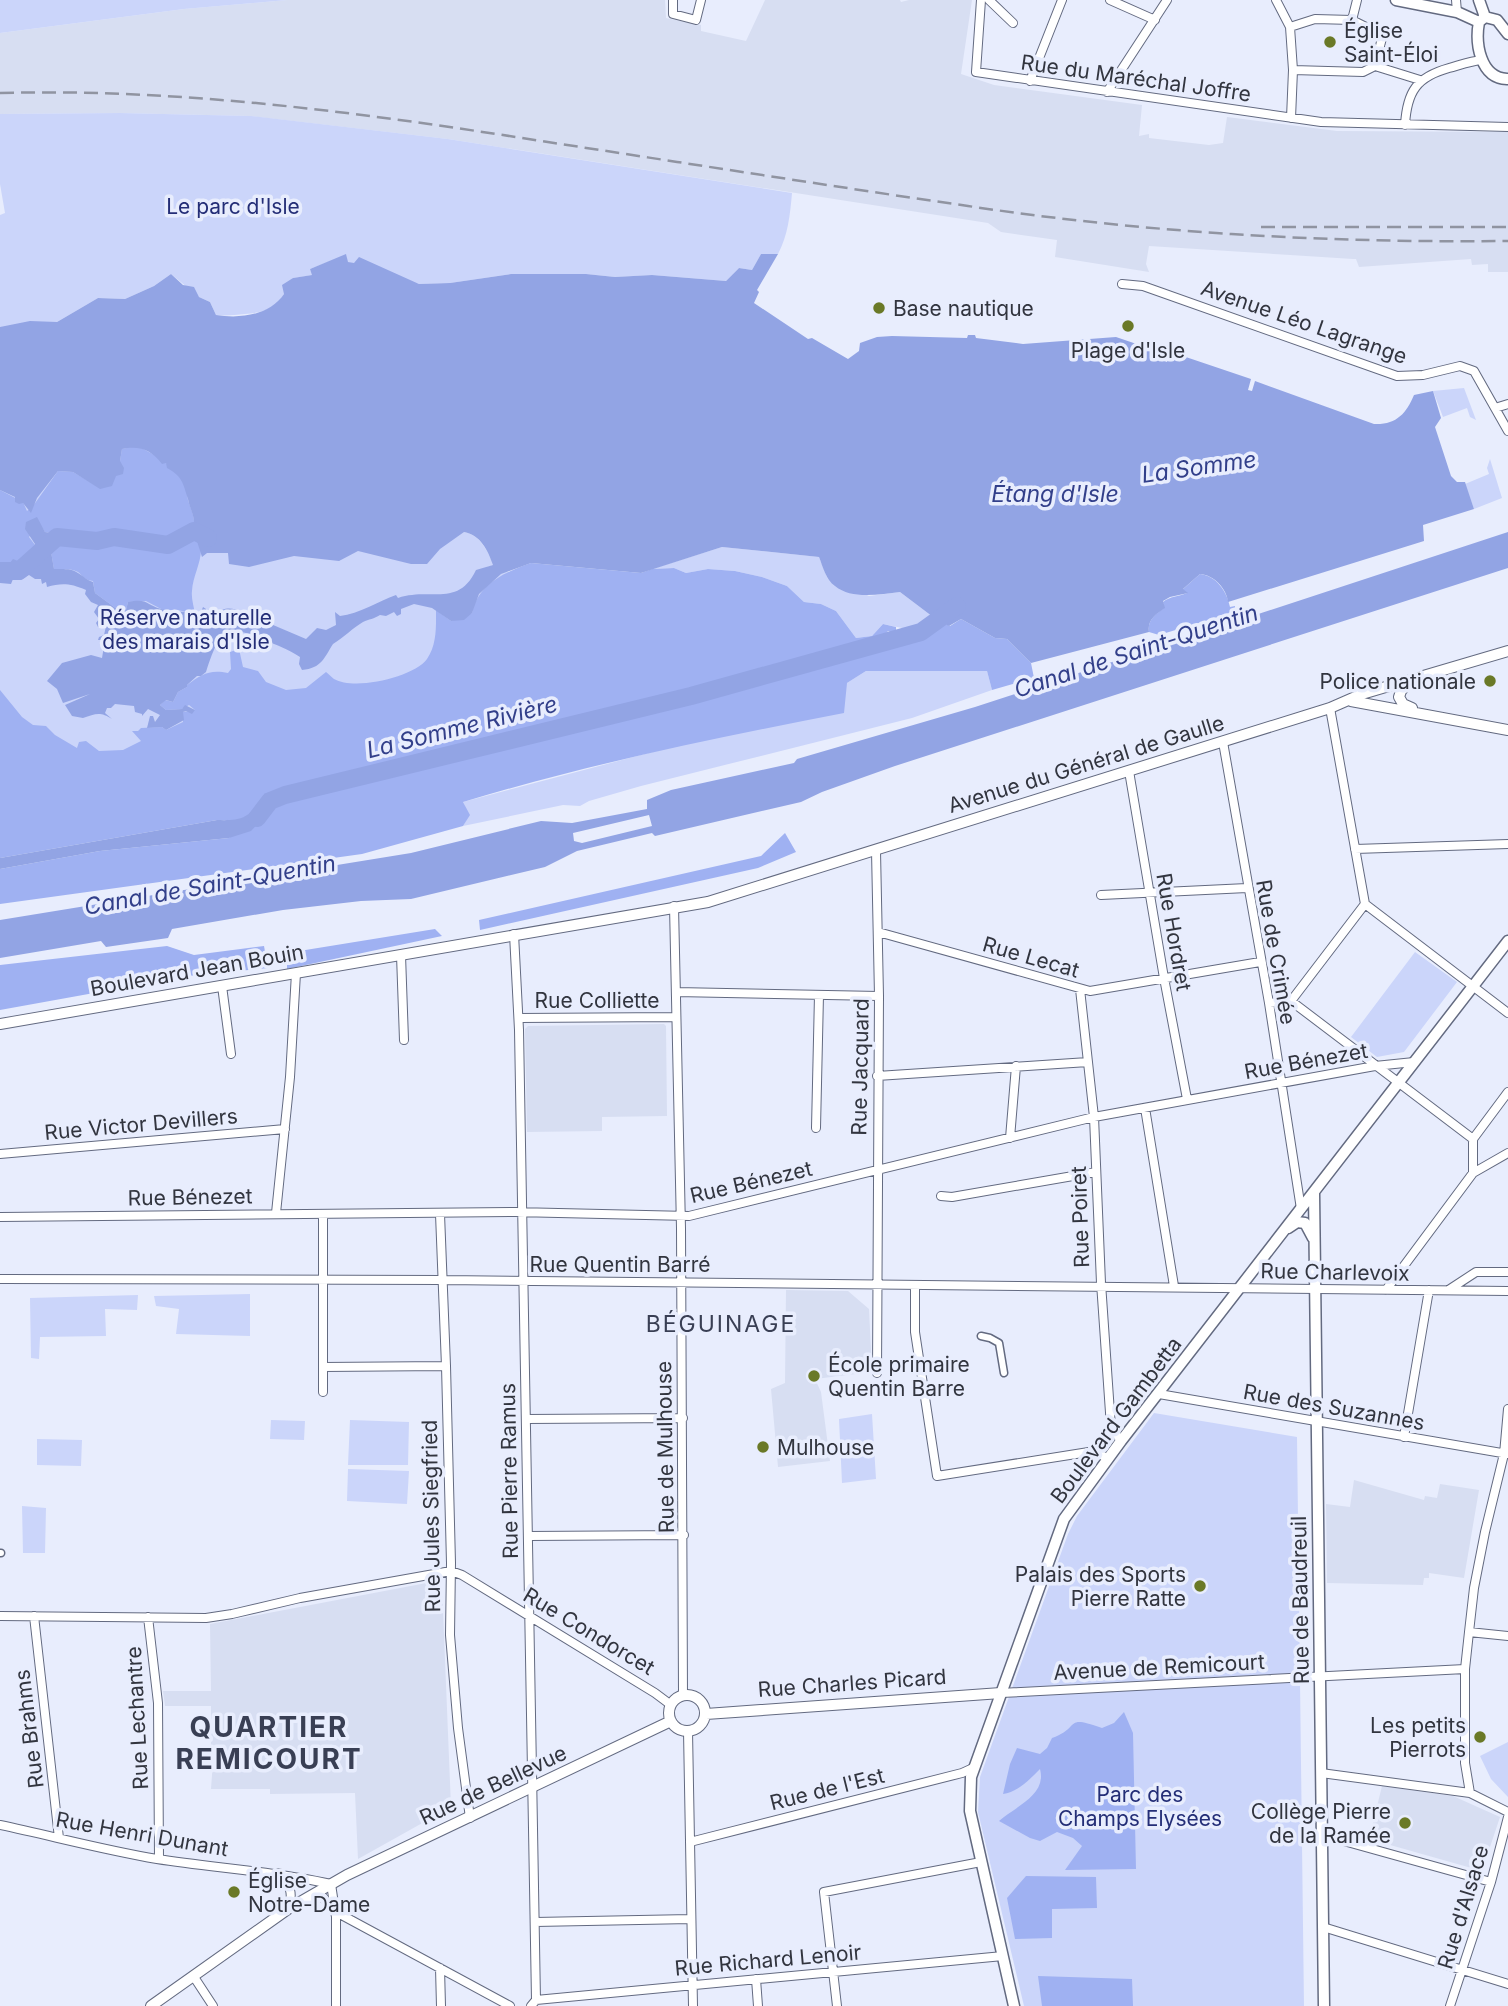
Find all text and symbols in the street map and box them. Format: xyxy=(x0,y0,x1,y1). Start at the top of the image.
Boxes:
place label: Église Saint-Éloi xyxy=(1344,17,1438,67)
marker: Église Saint-Éloi xyxy=(1322,34,1338,50)
street label: Rue du Maréchal Joffre xyxy=(1019,49,1253,107)
park label: Le parc d'Isle xyxy=(166,194,300,219)
street label: Avenue Léo Lagrange xyxy=(1198,275,1410,369)
place label: Base nautique xyxy=(893,296,1034,321)
marker: Base nautique xyxy=(871,300,887,316)
marker: Plage d'Isle xyxy=(1120,318,1136,334)
place label: Plage d'Isle xyxy=(1071,338,1185,363)
water label: La Somme xyxy=(1140,445,1258,489)
water label: Étang d'Isle xyxy=(991,480,1119,508)
water label: Canal de Saint-Quentin xyxy=(1010,598,1262,704)
park label: Réserve naturelle des marais d'Isle xyxy=(100,605,272,654)
place label: Police nationale xyxy=(1320,669,1476,694)
marker: Police nationale xyxy=(1482,673,1498,689)
water label: La Somme Rivière xyxy=(364,690,560,764)
street label: Avenue du Général de Gaulle xyxy=(945,710,1227,818)
water label: Canal de Saint-Quentin xyxy=(82,849,338,921)
street label: Rue Hordret xyxy=(1151,871,1197,993)
street label: Rue de Crimée xyxy=(1251,878,1301,1026)
street label: Rue Lecat xyxy=(980,931,1082,983)
street label: Boulevard Jean Bouin xyxy=(88,939,306,1001)
street label: Rue Colliette xyxy=(535,988,659,1013)
street label: Rue Jacquard xyxy=(846,998,874,1136)
street label: Rue Bénezet xyxy=(1242,1038,1370,1084)
street label: Rue Victor Devillers xyxy=(43,1103,239,1145)
street label: Rue Bénezet xyxy=(687,1156,815,1208)
street label: Rue Poiret xyxy=(1066,1166,1094,1268)
street label: Rue Bénezet xyxy=(127,1183,253,1211)
street label: Rue Quentin Barré xyxy=(529,1252,711,1277)
street label: Rue Charlevoix xyxy=(1260,1258,1410,1286)
district label: BÉGUINAGE xyxy=(646,1310,796,1338)
street label: Boulevard Gambetta xyxy=(1045,1332,1187,1508)
place label: École primaire Quentin Barre xyxy=(828,1351,970,1401)
street label: Rue de Mulhouse xyxy=(651,1361,679,1533)
marker: École primaire Quentin Barre xyxy=(806,1368,822,1384)
street label: Rue des Suzannes xyxy=(1241,1379,1427,1435)
street label: Rue Pierre Ramus xyxy=(495,1383,523,1559)
street label: Rue Jules Siegfried xyxy=(417,1419,445,1613)
place label: Mulhouse xyxy=(777,1435,874,1460)
marker: Mulhouse xyxy=(755,1439,771,1455)
street label: Rue de Baudreuil xyxy=(1286,1516,1314,1684)
place label: Palais des Sports Pierre Ratte xyxy=(1015,1562,1186,1611)
marker: Palais des Sports Pierre Ratte xyxy=(1192,1578,1208,1594)
street label: Rue Condorcet xyxy=(519,1582,659,1680)
street label: Rue Lechantre xyxy=(121,1646,153,1790)
street label: Avenue de Remicourt xyxy=(1053,1649,1265,1685)
street label: Rue Charles Picard xyxy=(757,1664,947,1702)
street label: Rue Brahms xyxy=(9,1668,49,1790)
district label: QUARTIER REMICOURT xyxy=(175,1710,363,1776)
place label: Les petits Pierrots xyxy=(1370,1713,1466,1762)
marker: Les petits Pierrots xyxy=(1472,1729,1488,1745)
street label: Rue de Bellevue xyxy=(415,1740,571,1830)
street label: Rue de l'Est xyxy=(767,1763,887,1815)
park label: Parc des Champs Elysées xyxy=(1058,1782,1222,1831)
place label: Collège Pierre de la Ramée xyxy=(1251,1799,1391,1848)
street label: Rue Henri Dunant xyxy=(54,1807,230,1861)
marker: Collège Pierre de la Ramée xyxy=(1397,1815,1413,1831)
street label: Rue d'Alsace xyxy=(1432,1842,1494,1972)
place label: Église Notre-Dame xyxy=(248,1867,370,1917)
marker: Église Notre-Dame xyxy=(226,1884,242,1900)
street label: Rue Richard Lenoir xyxy=(674,1939,862,1981)

